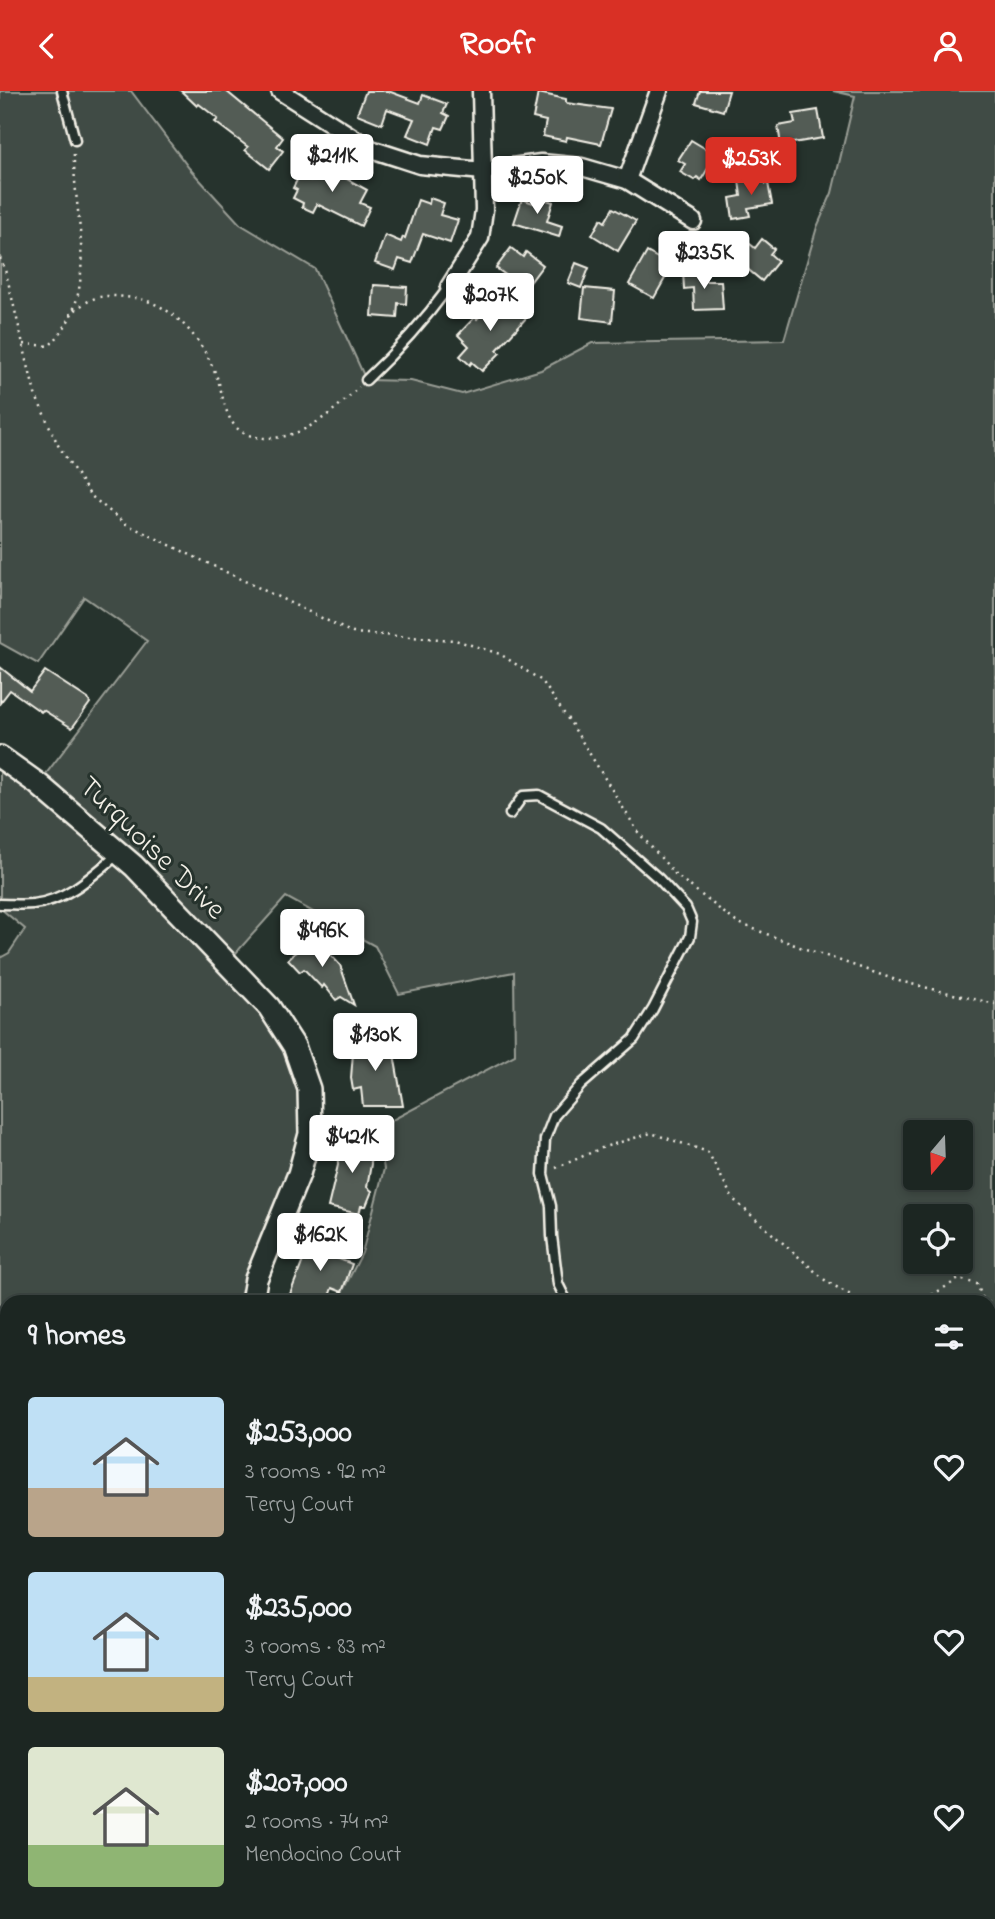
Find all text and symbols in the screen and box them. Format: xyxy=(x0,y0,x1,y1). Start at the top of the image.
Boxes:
text: Roofr xyxy=(460,22,535,69)
icon: back xyxy=(28,27,66,65)
icon: person xyxy=(929,27,967,65)
pin: $211K xyxy=(283,134,381,194)
pin: $253K xyxy=(702,137,800,197)
text: $211K xyxy=(306,140,358,173)
text: $253K xyxy=(721,143,781,176)
pin: $250K xyxy=(488,157,586,216)
text: $250K xyxy=(507,162,567,195)
pin: $235K xyxy=(655,231,753,291)
text: $235K xyxy=(674,237,734,270)
pin: $207K xyxy=(441,273,539,333)
text: $207K xyxy=(462,279,518,312)
street label: Turquoise Drive xyxy=(67,767,235,932)
pin: $496K xyxy=(273,909,371,969)
text: $496K xyxy=(296,915,348,948)
pin: $130K xyxy=(326,1013,424,1073)
text: $130K xyxy=(349,1019,401,1052)
pin: $421K xyxy=(303,1115,401,1175)
north arrow xyxy=(903,1120,973,1190)
map controls xyxy=(903,1120,973,1274)
text: $421K xyxy=(325,1121,379,1154)
button: locate xyxy=(903,1204,973,1274)
pin: $162K xyxy=(271,1213,369,1273)
text: $162K xyxy=(293,1219,347,1252)
text: 9 homes xyxy=(28,1315,126,1359)
icon: filters xyxy=(930,1318,968,1356)
text: $253,000 xyxy=(245,1412,352,1456)
icon: home xyxy=(84,1425,168,1509)
icon: heart xyxy=(930,1448,968,1486)
text: 3 rooms · 92 m² xyxy=(245,1456,386,1489)
text: Terry Court xyxy=(245,1489,354,1522)
text: $235,000 xyxy=(245,1587,352,1631)
icon: home xyxy=(84,1600,168,1684)
icon: heart xyxy=(930,1623,968,1661)
text: 3 rooms · 83 m² xyxy=(245,1631,386,1664)
text: Terry Court xyxy=(245,1664,354,1697)
text: $207,000 xyxy=(245,1762,347,1806)
icon: home xyxy=(84,1775,168,1859)
icon: heart xyxy=(930,1798,968,1836)
text: 2 rooms · 74 m² xyxy=(245,1806,389,1839)
text: Mendocino Court xyxy=(245,1839,401,1872)

